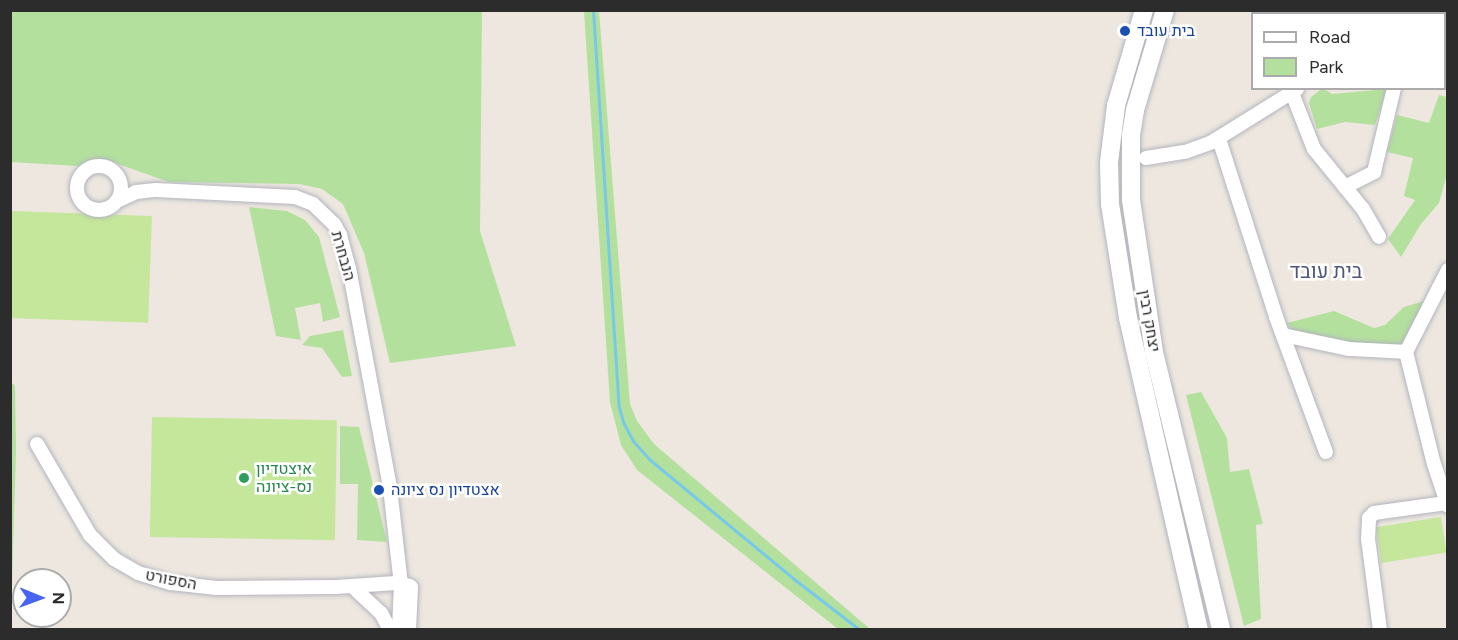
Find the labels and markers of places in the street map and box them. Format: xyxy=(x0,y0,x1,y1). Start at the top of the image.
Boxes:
place label: בית עובד xyxy=(1137,21,1195,41)
marker: בית עובד xyxy=(1118,24,1132,38)
place label: איצטדיון נס-ציונה xyxy=(256,459,312,497)
marker: איצטדיון נס-ציונה xyxy=(237,471,251,485)
place label: אצטדיון נס ציונה xyxy=(391,480,500,500)
marker: אצטדיון נס ציונה xyxy=(372,483,386,497)

